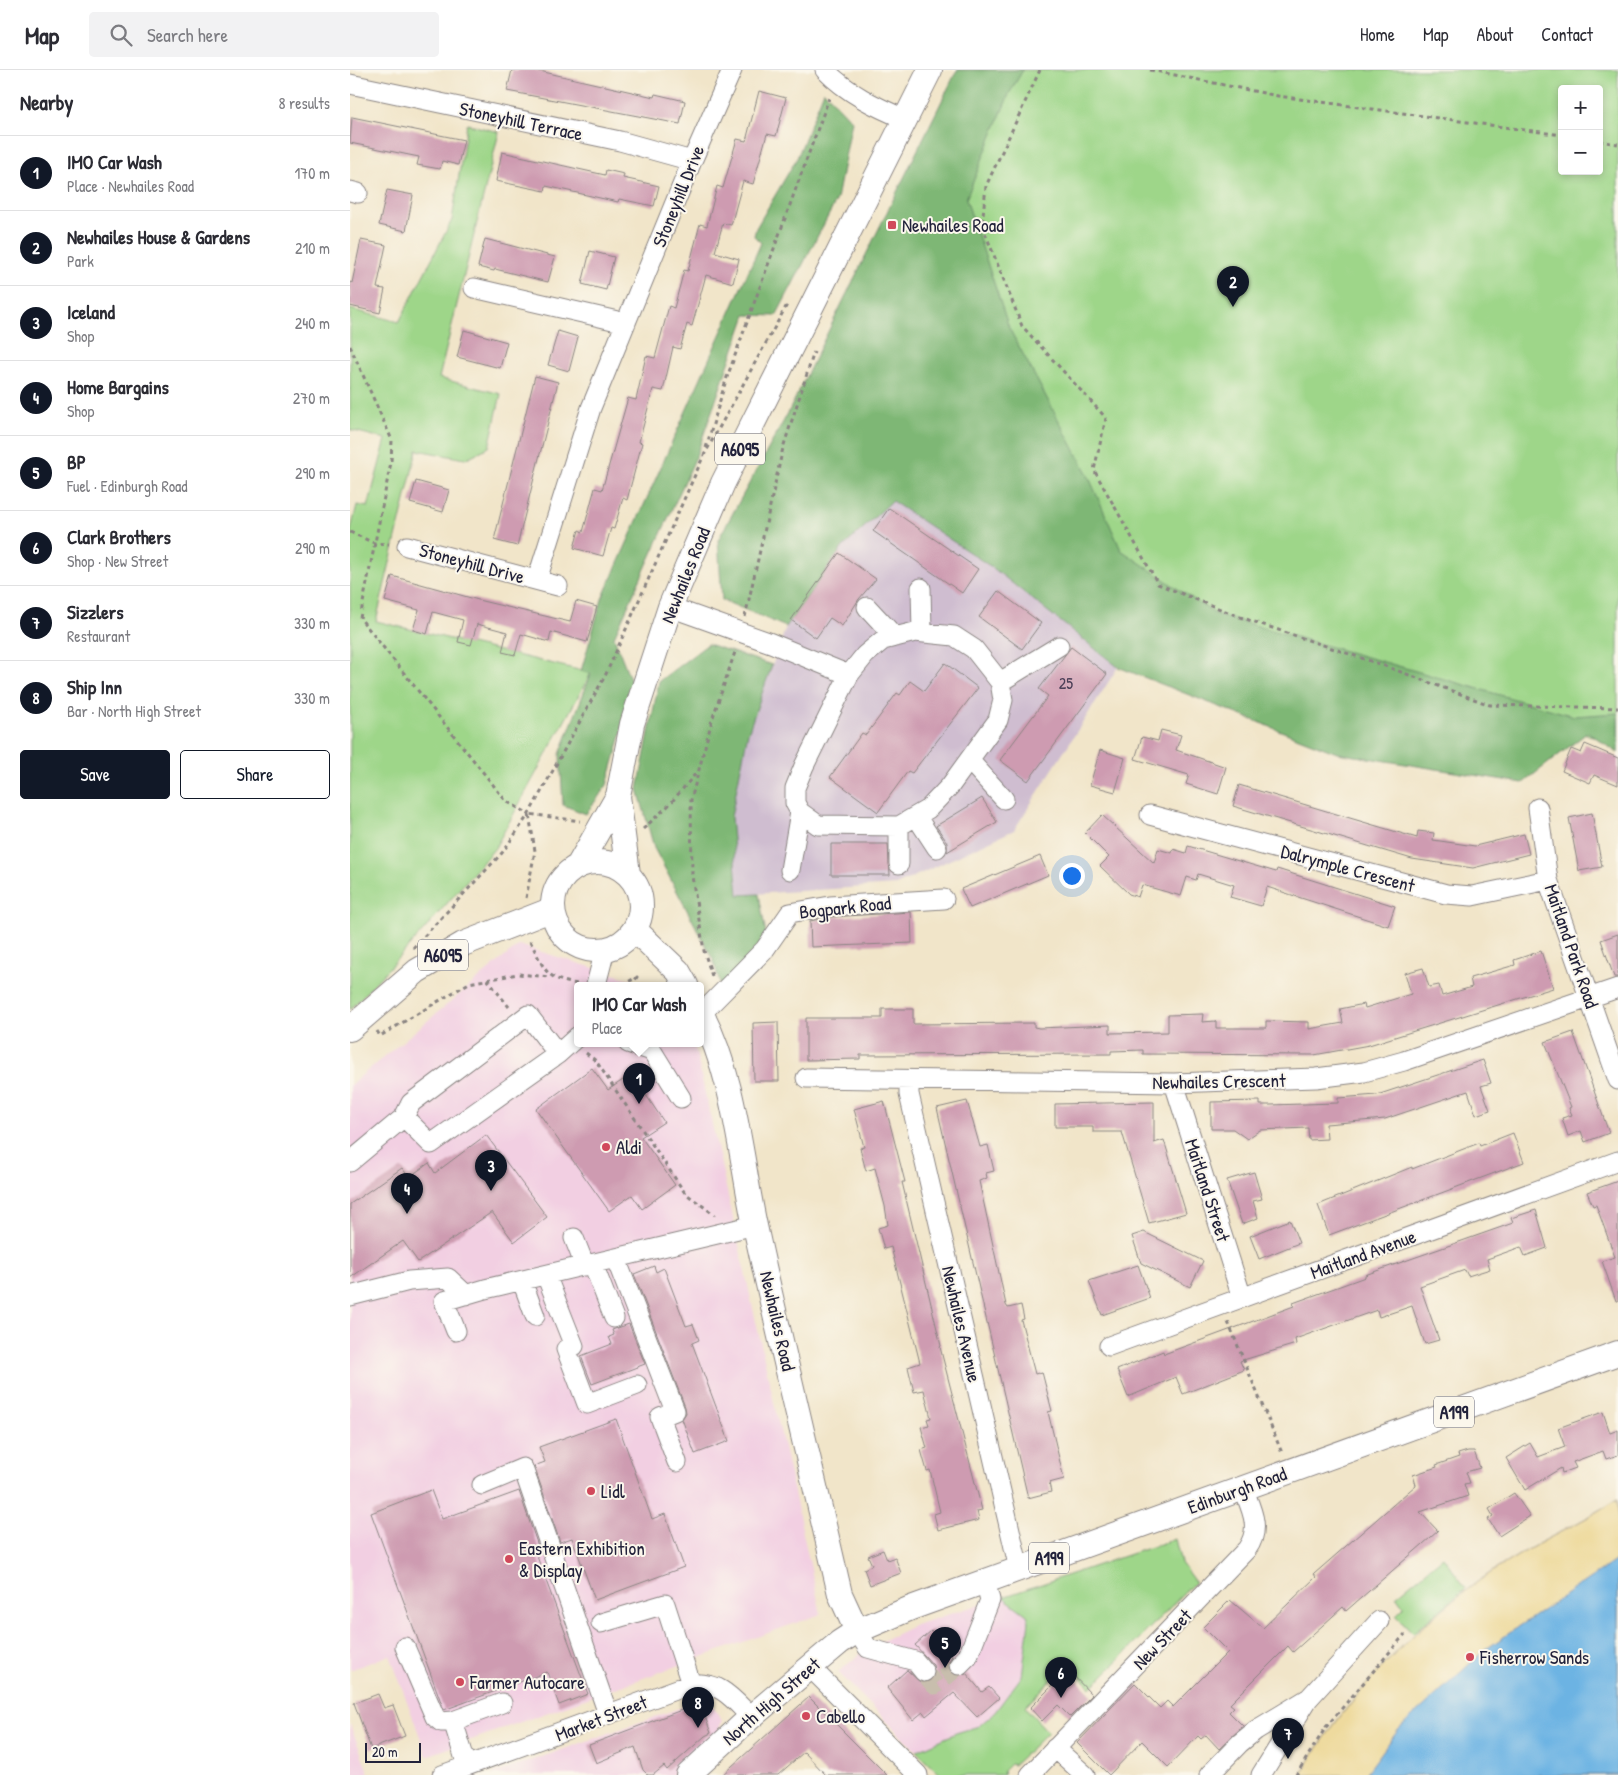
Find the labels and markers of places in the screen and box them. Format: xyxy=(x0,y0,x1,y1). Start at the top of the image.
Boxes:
place label: Newhailes Road xyxy=(902,212,1004,238)
marker: Newhailes Road xyxy=(886,219,898,231)
pin: 2 xyxy=(1217,266,1249,307)
pin: 1 xyxy=(623,1063,655,1104)
place label: Aldi xyxy=(616,1134,642,1160)
marker: Aldi xyxy=(600,1141,612,1153)
pin: 3 xyxy=(475,1150,507,1191)
pin: 4 xyxy=(391,1173,423,1214)
place label: Lidl xyxy=(601,1478,626,1504)
marker: Lidl xyxy=(585,1485,597,1497)
place label: Eastern Exhibition & Display xyxy=(519,1535,645,1583)
marker: Eastern Exhibition & Display xyxy=(503,1553,515,1565)
pin: 5 xyxy=(929,1627,961,1668)
place label: Fisherrow Sands xyxy=(1479,1644,1589,1670)
marker: Fisherrow Sands xyxy=(1464,1651,1476,1663)
pin: 6 xyxy=(1045,1657,1077,1698)
place label: Farmer Autocare xyxy=(469,1669,585,1695)
marker: Farmer Autocare xyxy=(454,1676,466,1688)
pin: 8 xyxy=(682,1687,714,1728)
place label: Cabello xyxy=(816,1703,865,1729)
marker: Cabello xyxy=(800,1710,812,1722)
pin: 7 xyxy=(1272,1718,1304,1759)

